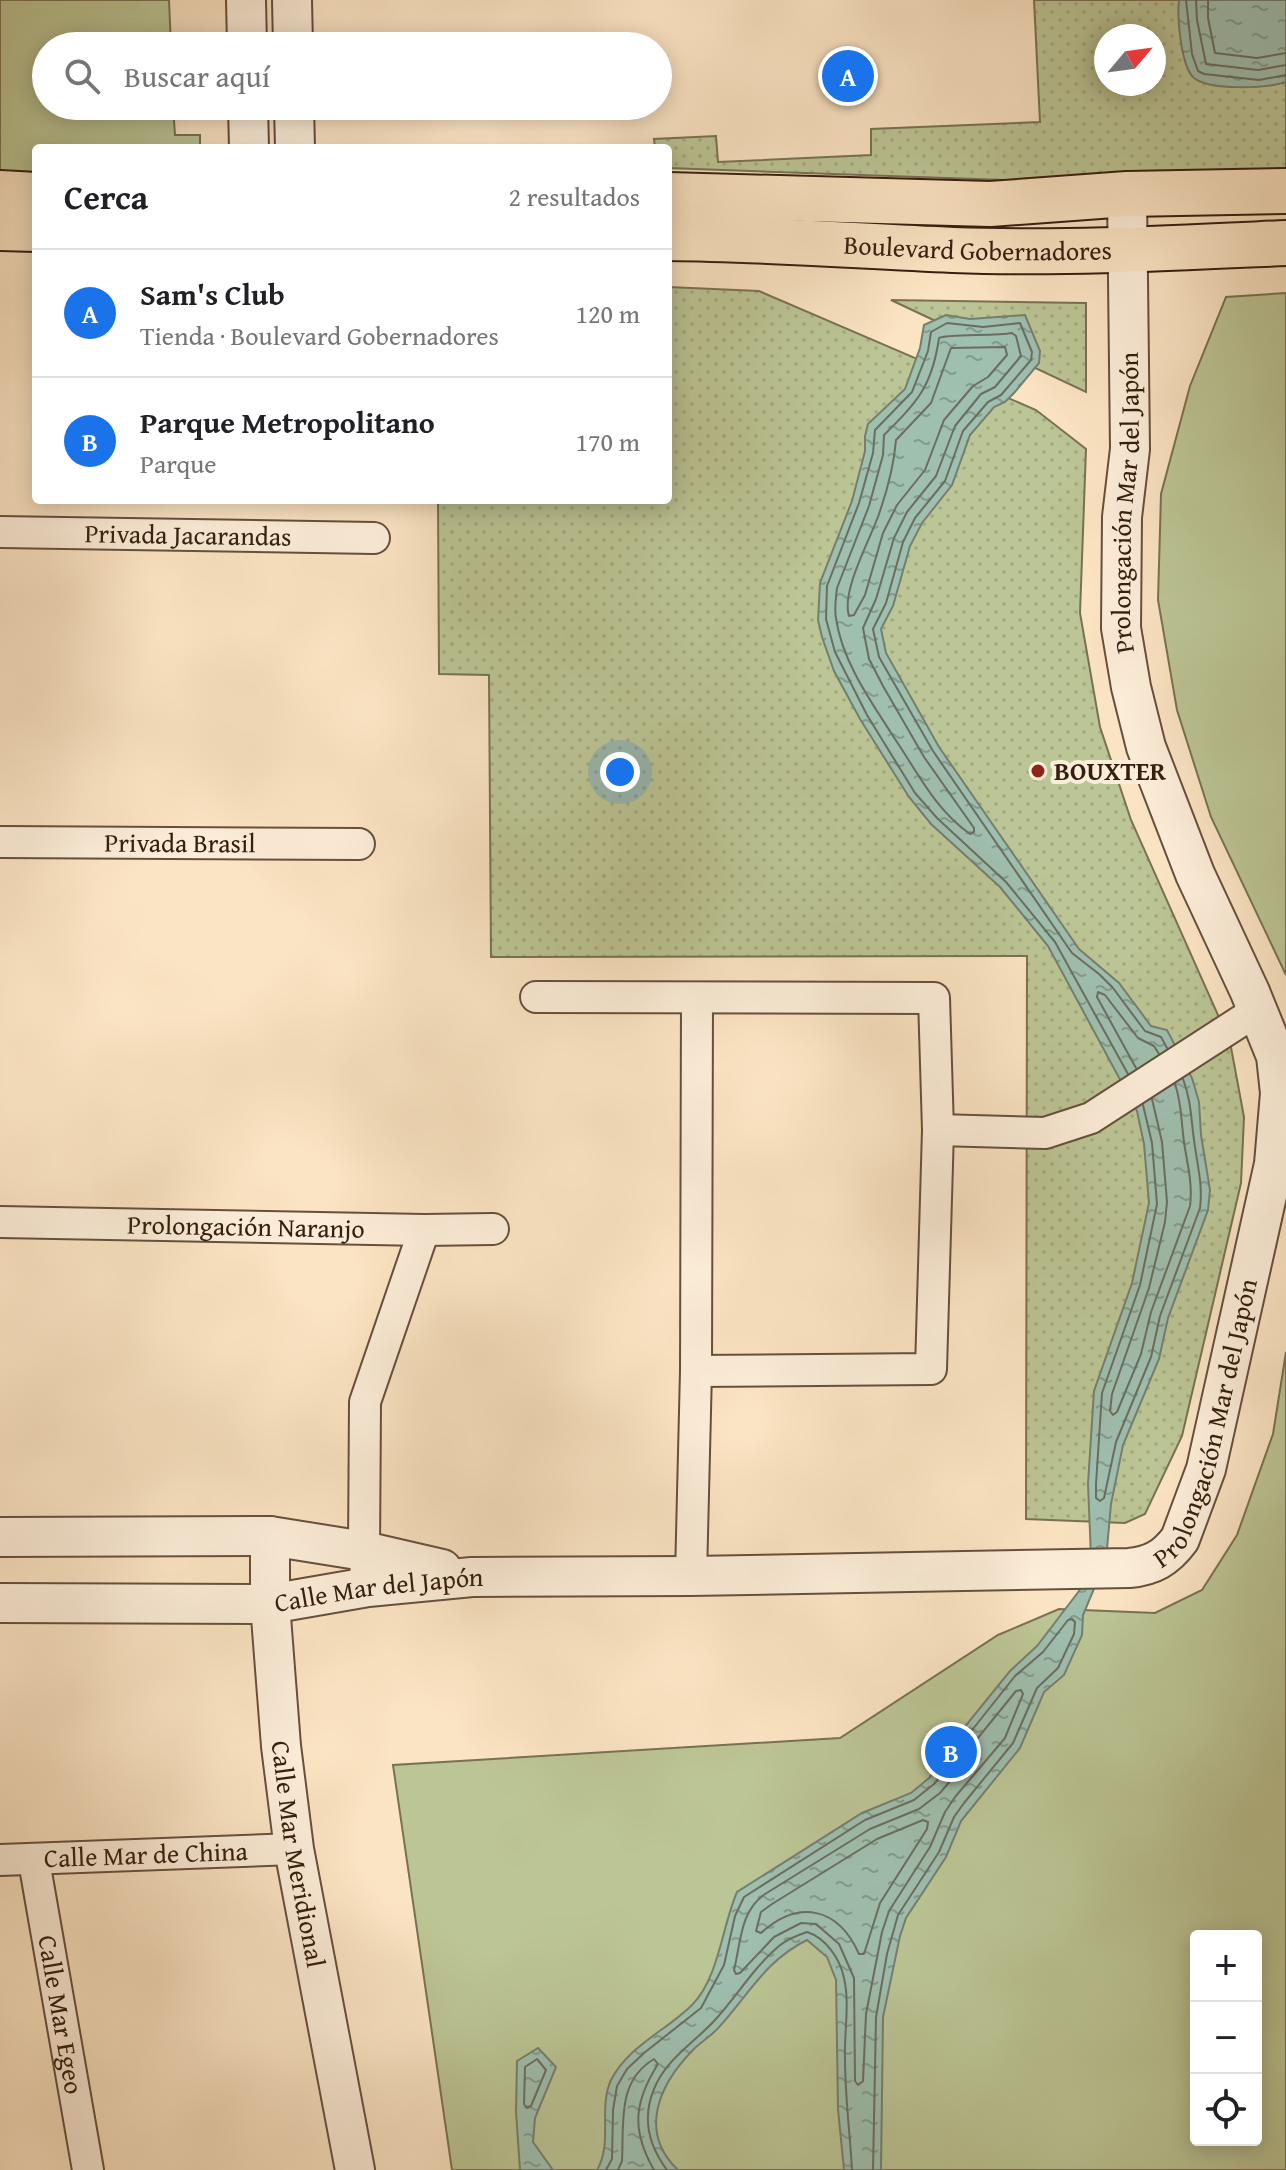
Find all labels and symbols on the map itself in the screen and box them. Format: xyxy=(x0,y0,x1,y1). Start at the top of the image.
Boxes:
north arrow xyxy=(1094,24,1166,96)
pin: A xyxy=(822,46,874,106)
street label: Boulevard Gobernadores xyxy=(843,225,1112,270)
street label: Prolongación Mar del Japón xyxy=(1101,351,1149,657)
street label: Privada Jacarandas xyxy=(84,513,292,556)
place label: BOUXTER xyxy=(1054,751,1167,790)
your location xyxy=(600,752,640,792)
marker: BOUXTER xyxy=(1029,762,1047,780)
street label: Privada Brasil xyxy=(104,823,256,862)
street label: Prolongación Naranjo xyxy=(127,1204,365,1248)
street label: Prolongación Mar del Japón xyxy=(1145,1274,1267,1577)
street label: Calle Mar del Japón xyxy=(271,1557,484,1622)
pin: B xyxy=(925,1722,977,1782)
street label: Calle Mar Meridional xyxy=(262,1738,336,1971)
street label: Calle Mar de China xyxy=(43,1831,249,1877)
street label: Calle Mar Egeo xyxy=(28,1932,94,2097)

